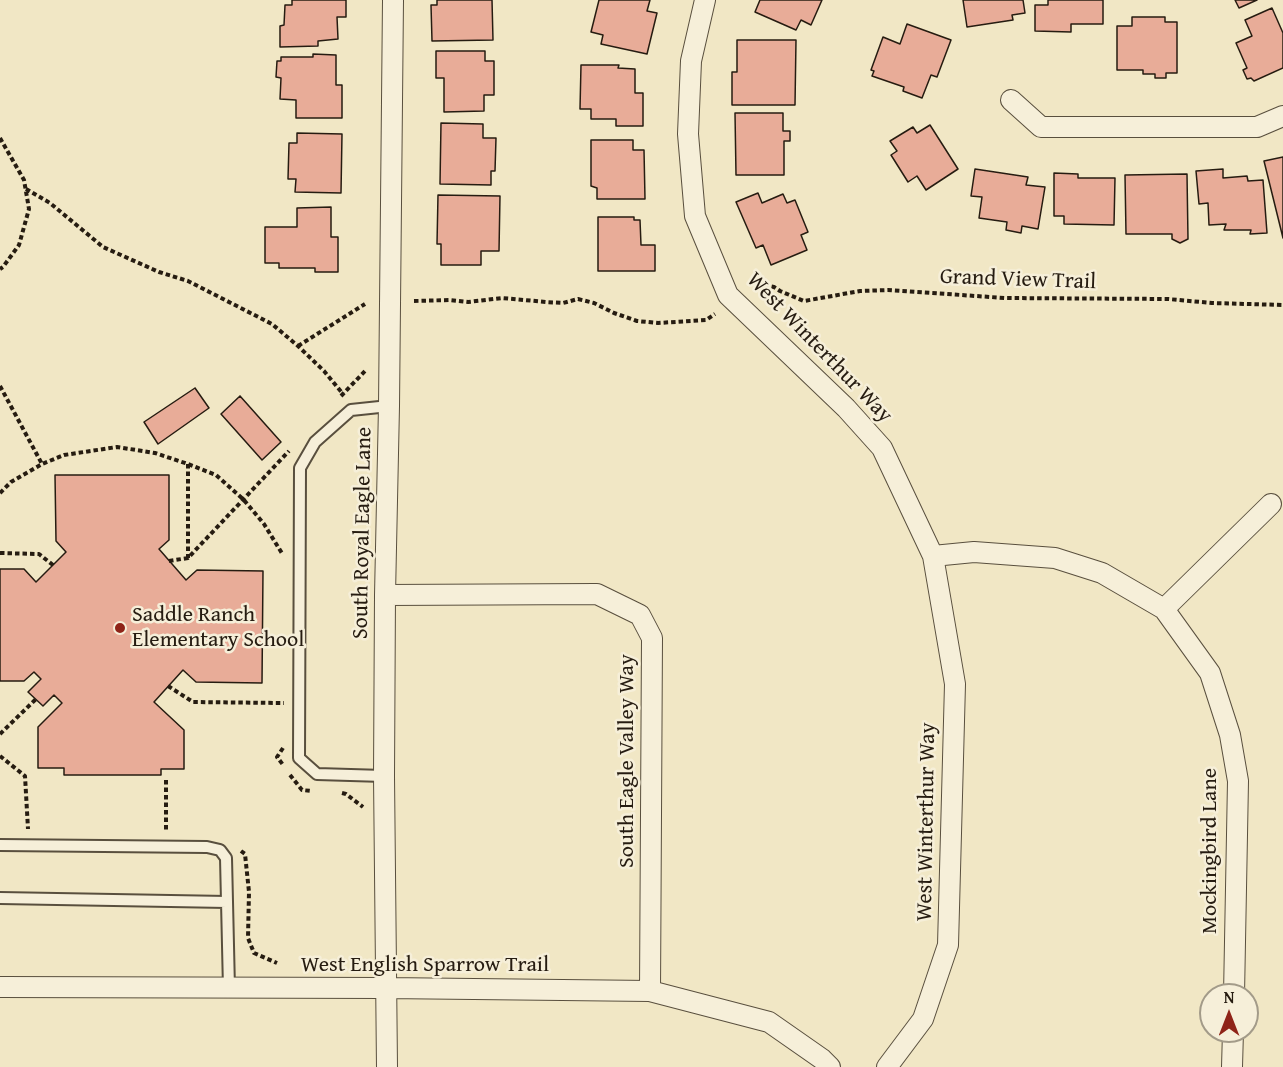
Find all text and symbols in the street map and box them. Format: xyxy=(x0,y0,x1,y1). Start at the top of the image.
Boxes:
street label: Grand View Trail xyxy=(939,264,1097,296)
street label: West Winterthur Way xyxy=(740,267,898,429)
street label: South Royal Eagle Lane xyxy=(348,427,378,639)
place label: Saddle Ranch Elementary School xyxy=(132,602,304,654)
marker: Saddle Ranch Elementary School xyxy=(113,621,127,635)
street label: South Eagle Valley Way xyxy=(614,654,640,868)
street label: West Winterthur Way xyxy=(912,722,942,922)
street label: Mockingbird Lane xyxy=(1197,768,1223,934)
street label: West English Sparrow Trail xyxy=(301,952,549,978)
north arrow xyxy=(1199,983,1259,1043)
text: N xyxy=(1224,985,1234,1009)

